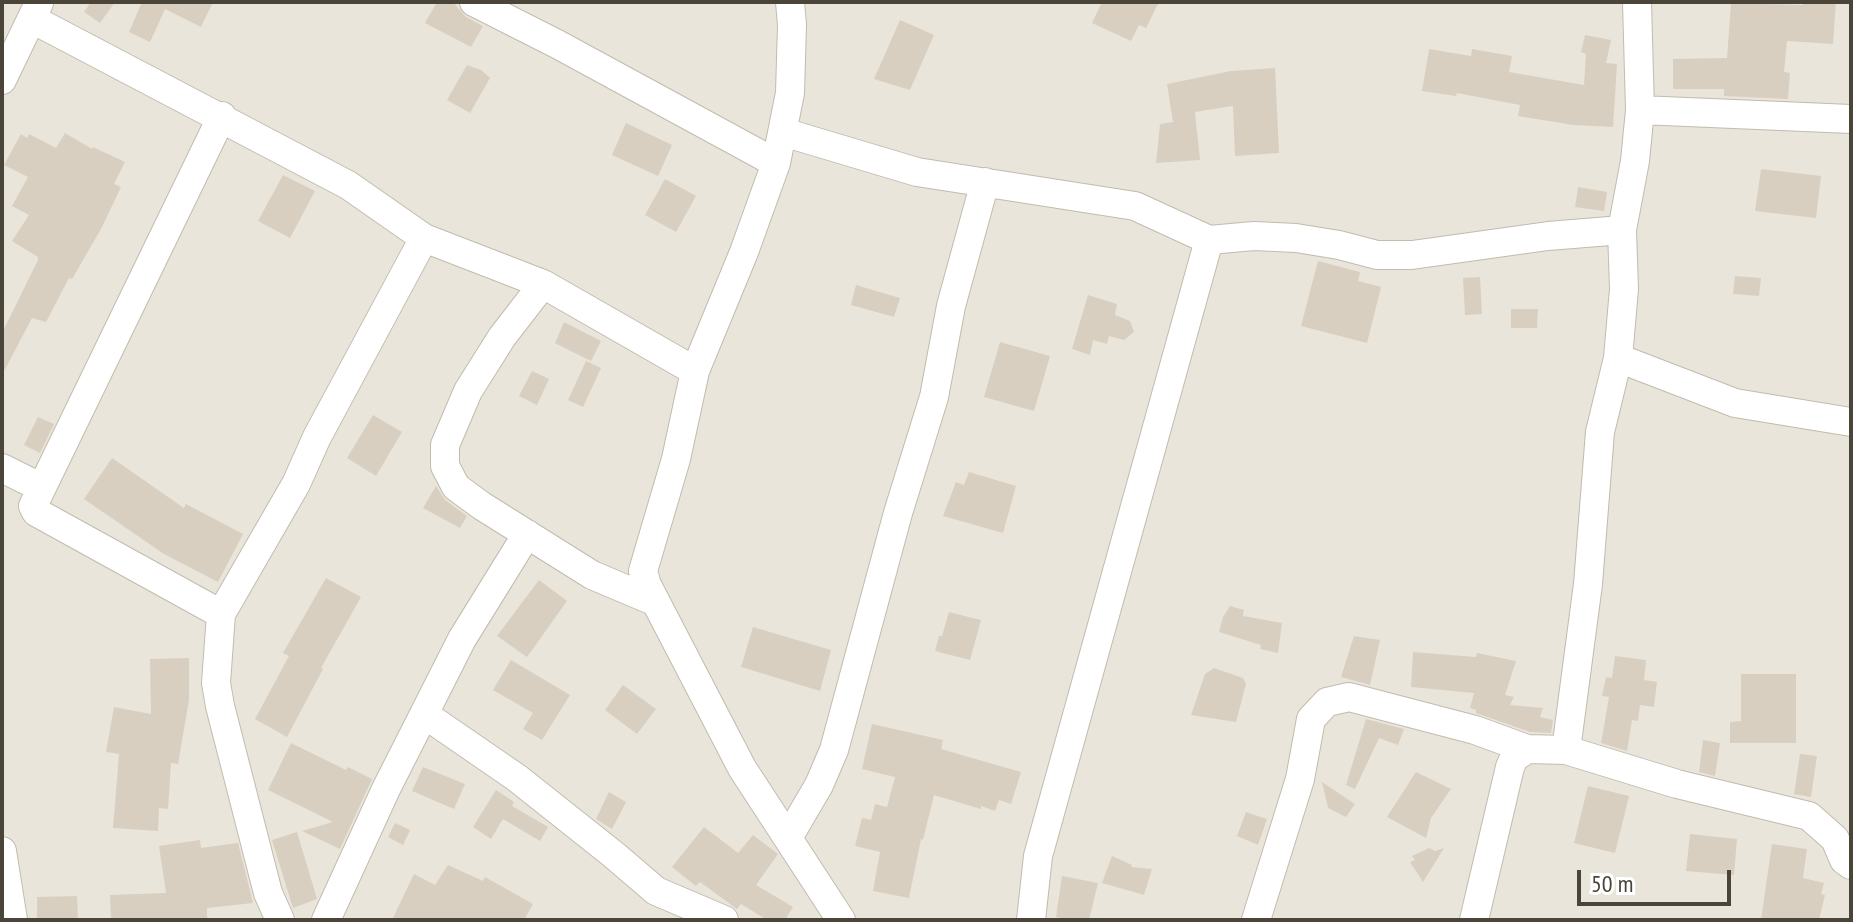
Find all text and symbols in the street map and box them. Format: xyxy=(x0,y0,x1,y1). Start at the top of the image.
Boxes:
scale bar xyxy=(1581,854,1735,904)
text: 50 m xyxy=(1591,868,1633,899)

